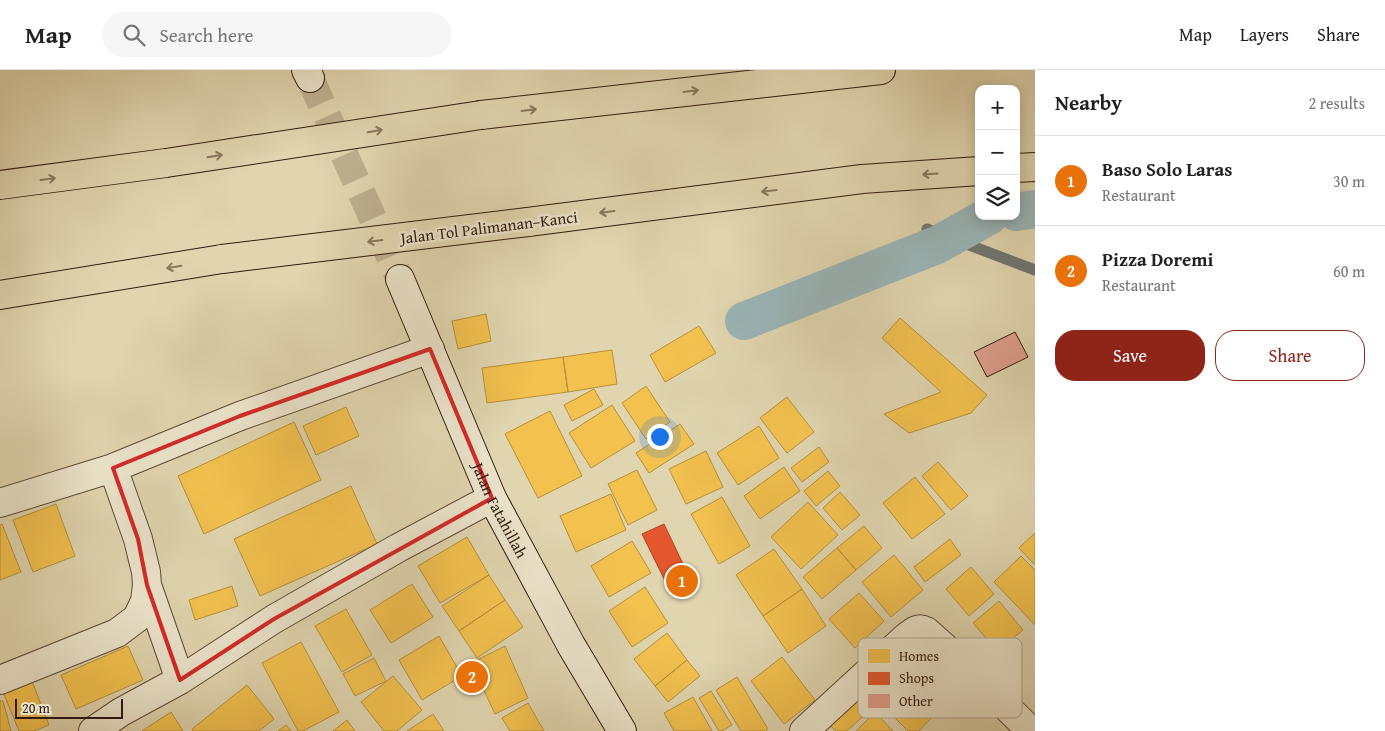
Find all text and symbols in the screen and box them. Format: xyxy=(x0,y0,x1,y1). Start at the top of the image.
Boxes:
search box xyxy=(102,12,452,57)
text: Map xyxy=(25,17,72,52)
icon: search xyxy=(120,21,148,49)
text: Search here xyxy=(160,21,253,49)
text: Map xyxy=(1179,21,1212,48)
text: Layers xyxy=(1240,21,1289,48)
text: Share xyxy=(1317,21,1360,48)
map controls xyxy=(975,85,1020,220)
button: + xyxy=(975,85,1020,130)
one-way arrow xyxy=(682,86,698,96)
text: Nearby xyxy=(1055,87,1122,118)
text: 2 results xyxy=(1308,91,1365,115)
one-way arrow xyxy=(521,105,537,115)
one-way arrow xyxy=(367,126,383,136)
button: − xyxy=(975,130,1020,175)
one-way arrow xyxy=(206,150,222,160)
text: Baso Solo Laras xyxy=(1102,155,1232,183)
text: 1 xyxy=(1067,169,1075,193)
text: 30 m xyxy=(1333,169,1365,193)
one-way arrow xyxy=(922,170,938,179)
one-way arrow xyxy=(40,174,56,184)
button: layers xyxy=(975,175,1020,220)
text: Restaurant xyxy=(1102,183,1176,207)
one-way arrow xyxy=(761,186,777,196)
street label: Jalan Tol Palimanan–Kanci xyxy=(397,204,579,250)
one-way arrow xyxy=(600,207,616,217)
one-way arrow xyxy=(368,236,384,246)
text: Pizza Doremi xyxy=(1102,245,1213,273)
text: 2 xyxy=(1067,259,1075,283)
text: 60 m xyxy=(1333,259,1365,283)
one-way arrow xyxy=(166,262,182,272)
text: Restaurant xyxy=(1102,273,1176,297)
button: Save xyxy=(1055,330,1205,381)
button: Share xyxy=(1215,330,1365,381)
your location xyxy=(647,424,673,450)
street label: Jalan Fatahillah xyxy=(466,457,534,562)
pin: 1 xyxy=(666,562,698,600)
legend xyxy=(858,638,1022,718)
text: Homes xyxy=(899,646,939,666)
pin: 2 xyxy=(456,658,488,696)
text: Shops xyxy=(899,668,934,688)
text: Other xyxy=(899,691,933,711)
scale bar xyxy=(15,696,122,719)
text: 20 m xyxy=(22,698,50,718)

